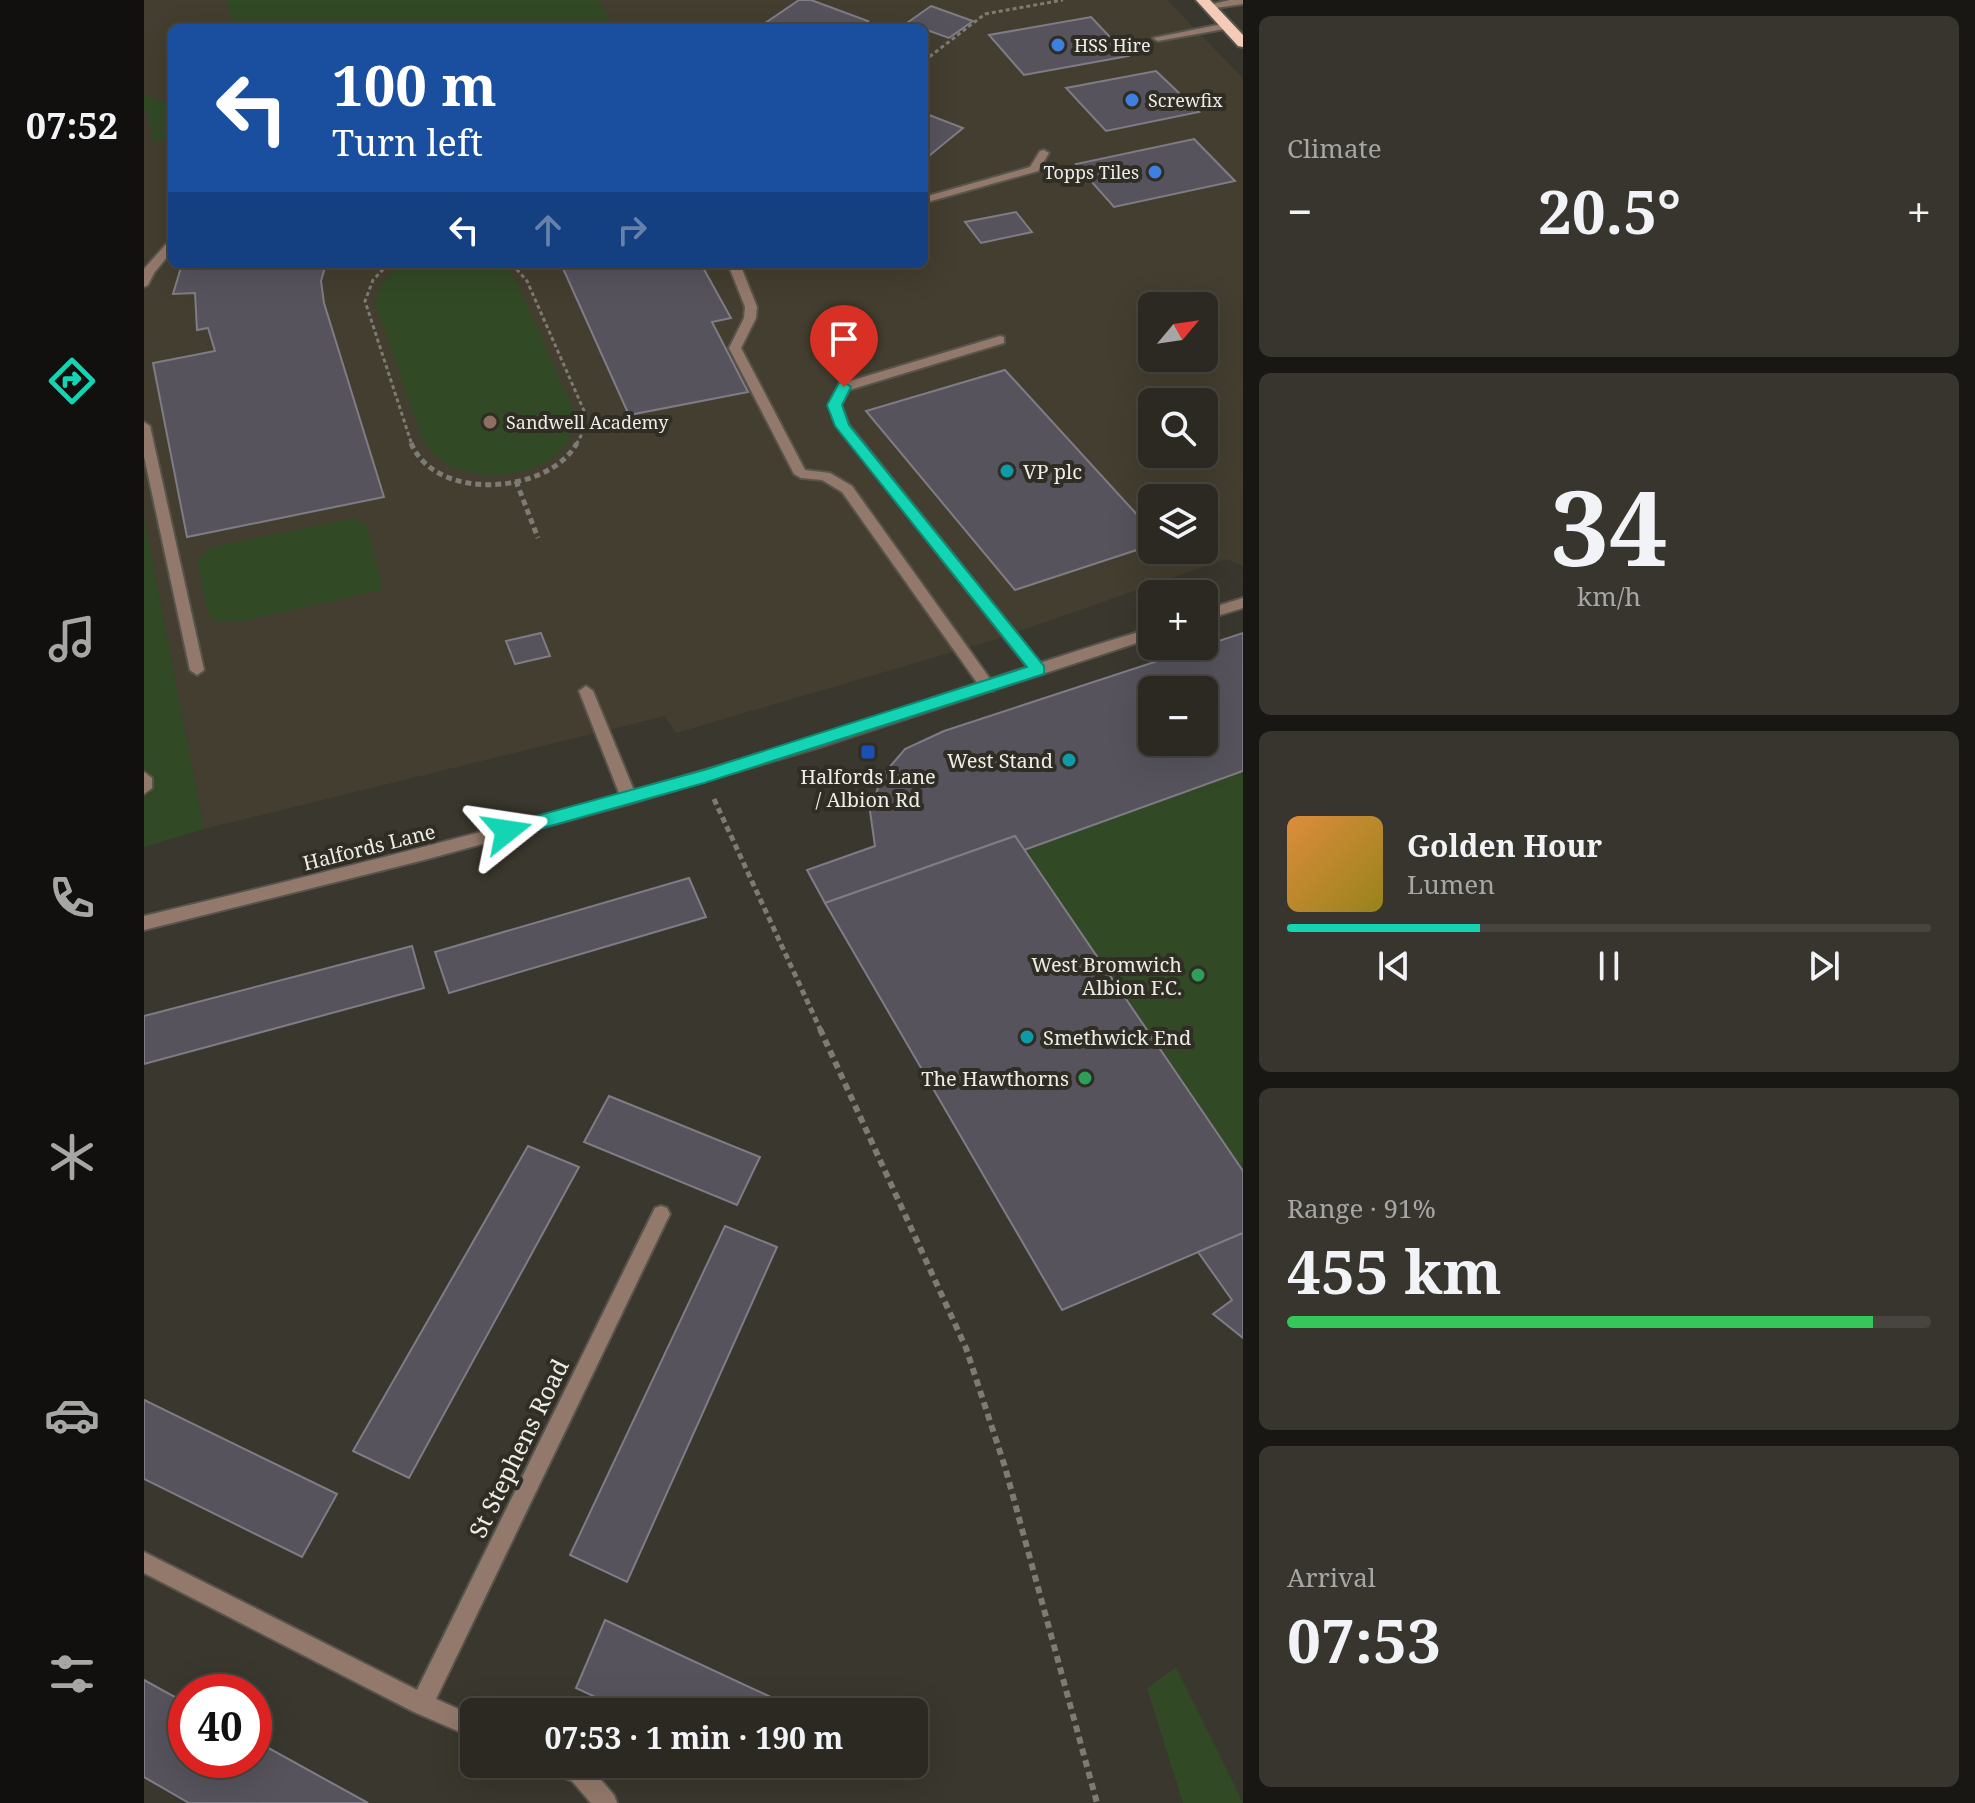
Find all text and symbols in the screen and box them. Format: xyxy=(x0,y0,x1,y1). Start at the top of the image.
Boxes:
place label: HSS Hire xyxy=(1074,33,1151,57)
marker: HSS Hire xyxy=(1049,36,1067,54)
text: 100 m xyxy=(332,46,497,122)
icon: left xyxy=(200,56,304,160)
place label: Screwfix xyxy=(1148,88,1223,112)
marker: Screwfix xyxy=(1123,91,1141,109)
text: 07:52 xyxy=(26,101,118,150)
text: Turn left xyxy=(332,118,483,167)
text: Climate xyxy=(1287,130,1382,166)
place label: Topps Tiles xyxy=(1043,160,1139,184)
marker: Topps Tiles xyxy=(1146,163,1164,181)
text: 20.5° xyxy=(1538,170,1681,252)
text: − xyxy=(1287,181,1312,241)
text: + xyxy=(1906,181,1931,241)
icon: left xyxy=(442,208,486,252)
icon: ahead xyxy=(526,208,570,252)
icon: right xyxy=(610,208,654,252)
north arrow xyxy=(1138,292,1218,372)
map controls xyxy=(1138,292,1218,756)
pin xyxy=(810,305,878,387)
icon: arrive xyxy=(822,317,866,361)
icon: directions xyxy=(44,353,100,409)
button: search xyxy=(1138,388,1218,468)
place label: Sandwell Academy xyxy=(506,410,669,434)
marker: Sandwell Academy xyxy=(481,413,499,431)
text: 34 xyxy=(1550,455,1668,596)
place label: VP plc xyxy=(1023,458,1082,485)
marker: VP plc xyxy=(998,462,1016,480)
button: layers xyxy=(1138,484,1218,564)
text: km/h xyxy=(1577,578,1641,614)
button: + xyxy=(1138,580,1218,660)
icon: music xyxy=(44,611,100,667)
button: − xyxy=(1138,676,1218,756)
marker: Halfords Lane / Albion Rd xyxy=(859,743,877,761)
place label: West Stand xyxy=(947,747,1053,774)
marker: West Stand xyxy=(1060,751,1078,769)
place label: Halfords Lane / Albion Rd xyxy=(800,763,936,813)
position arrow xyxy=(465,789,549,873)
street label: Halfords Lane xyxy=(300,818,438,876)
text: Golden Hour xyxy=(1407,825,1602,866)
text: Lumen xyxy=(1407,866,1495,902)
icon: phone xyxy=(44,870,100,926)
icon: previous xyxy=(1372,944,1416,988)
icon: pause xyxy=(1587,944,1631,988)
icon: next xyxy=(1802,944,1846,988)
place label: West Bromwich Albion F.C. xyxy=(1031,951,1182,1001)
marker: West Bromwich Albion F.C. xyxy=(1189,966,1207,984)
place label: Smethwick End xyxy=(1043,1024,1191,1051)
marker: Smethwick End xyxy=(1018,1028,1036,1046)
place label: The Hawthorns xyxy=(921,1065,1069,1092)
marker: The Hawthorns xyxy=(1076,1069,1094,1087)
icon: climate xyxy=(44,1129,100,1185)
text: Range · 91% xyxy=(1287,1190,1436,1226)
text: 455 km xyxy=(1287,1230,1502,1312)
street label: St Stephens Road xyxy=(460,1353,576,1543)
icon: car xyxy=(44,1387,100,1443)
text: Arrival xyxy=(1287,1559,1376,1595)
text: 07:53 xyxy=(1287,1599,1441,1681)
icon: filters xyxy=(44,1646,100,1702)
speed limit sign: 40 xyxy=(168,1674,272,1778)
text: 07:53 · 1 min · 190 m xyxy=(545,1717,843,1758)

